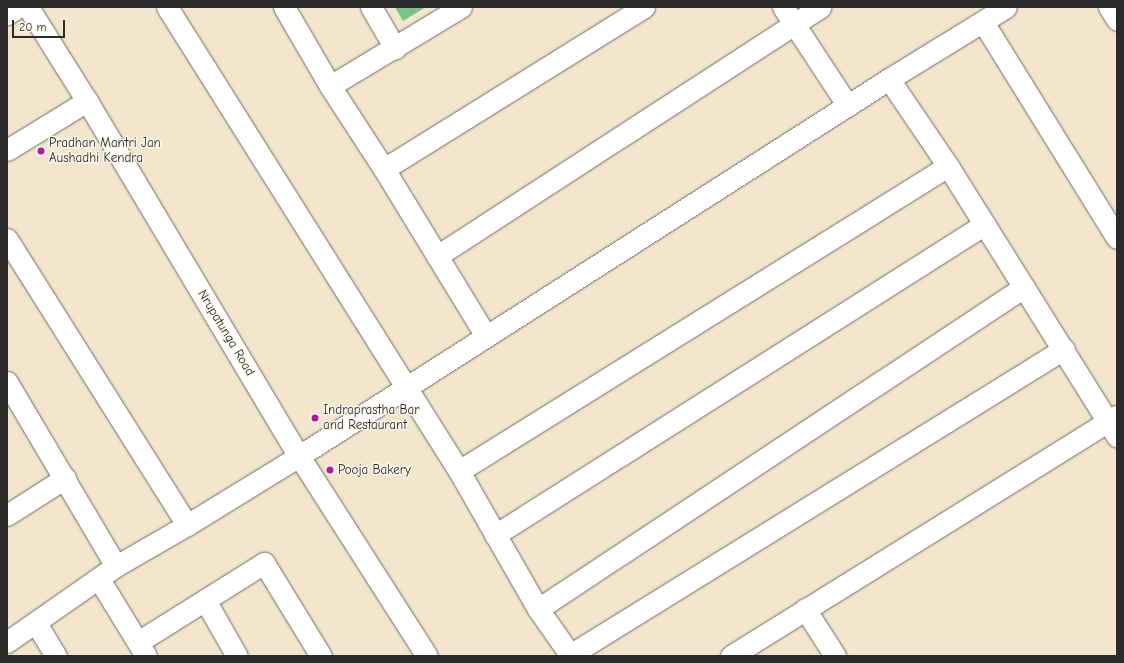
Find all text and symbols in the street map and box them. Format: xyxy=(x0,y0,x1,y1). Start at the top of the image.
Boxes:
scale bar xyxy=(14,12,67,38)
text: 20 m xyxy=(19,20,47,34)
place label: Pradhan Mantri Jan Aushadhi Kendra xyxy=(49,136,161,167)
marker: Pradhan Mantri Jan Aushadhi Kendra xyxy=(36,146,46,156)
street label: Nrupatunga Road xyxy=(194,287,258,379)
place label: Indraprastha Bar and Restaurant xyxy=(323,403,419,434)
marker: Indraprastha Bar and Restaurant xyxy=(310,413,320,423)
place label: Pooja Bakery xyxy=(338,462,411,478)
marker: Pooja Bakery xyxy=(325,465,335,475)

